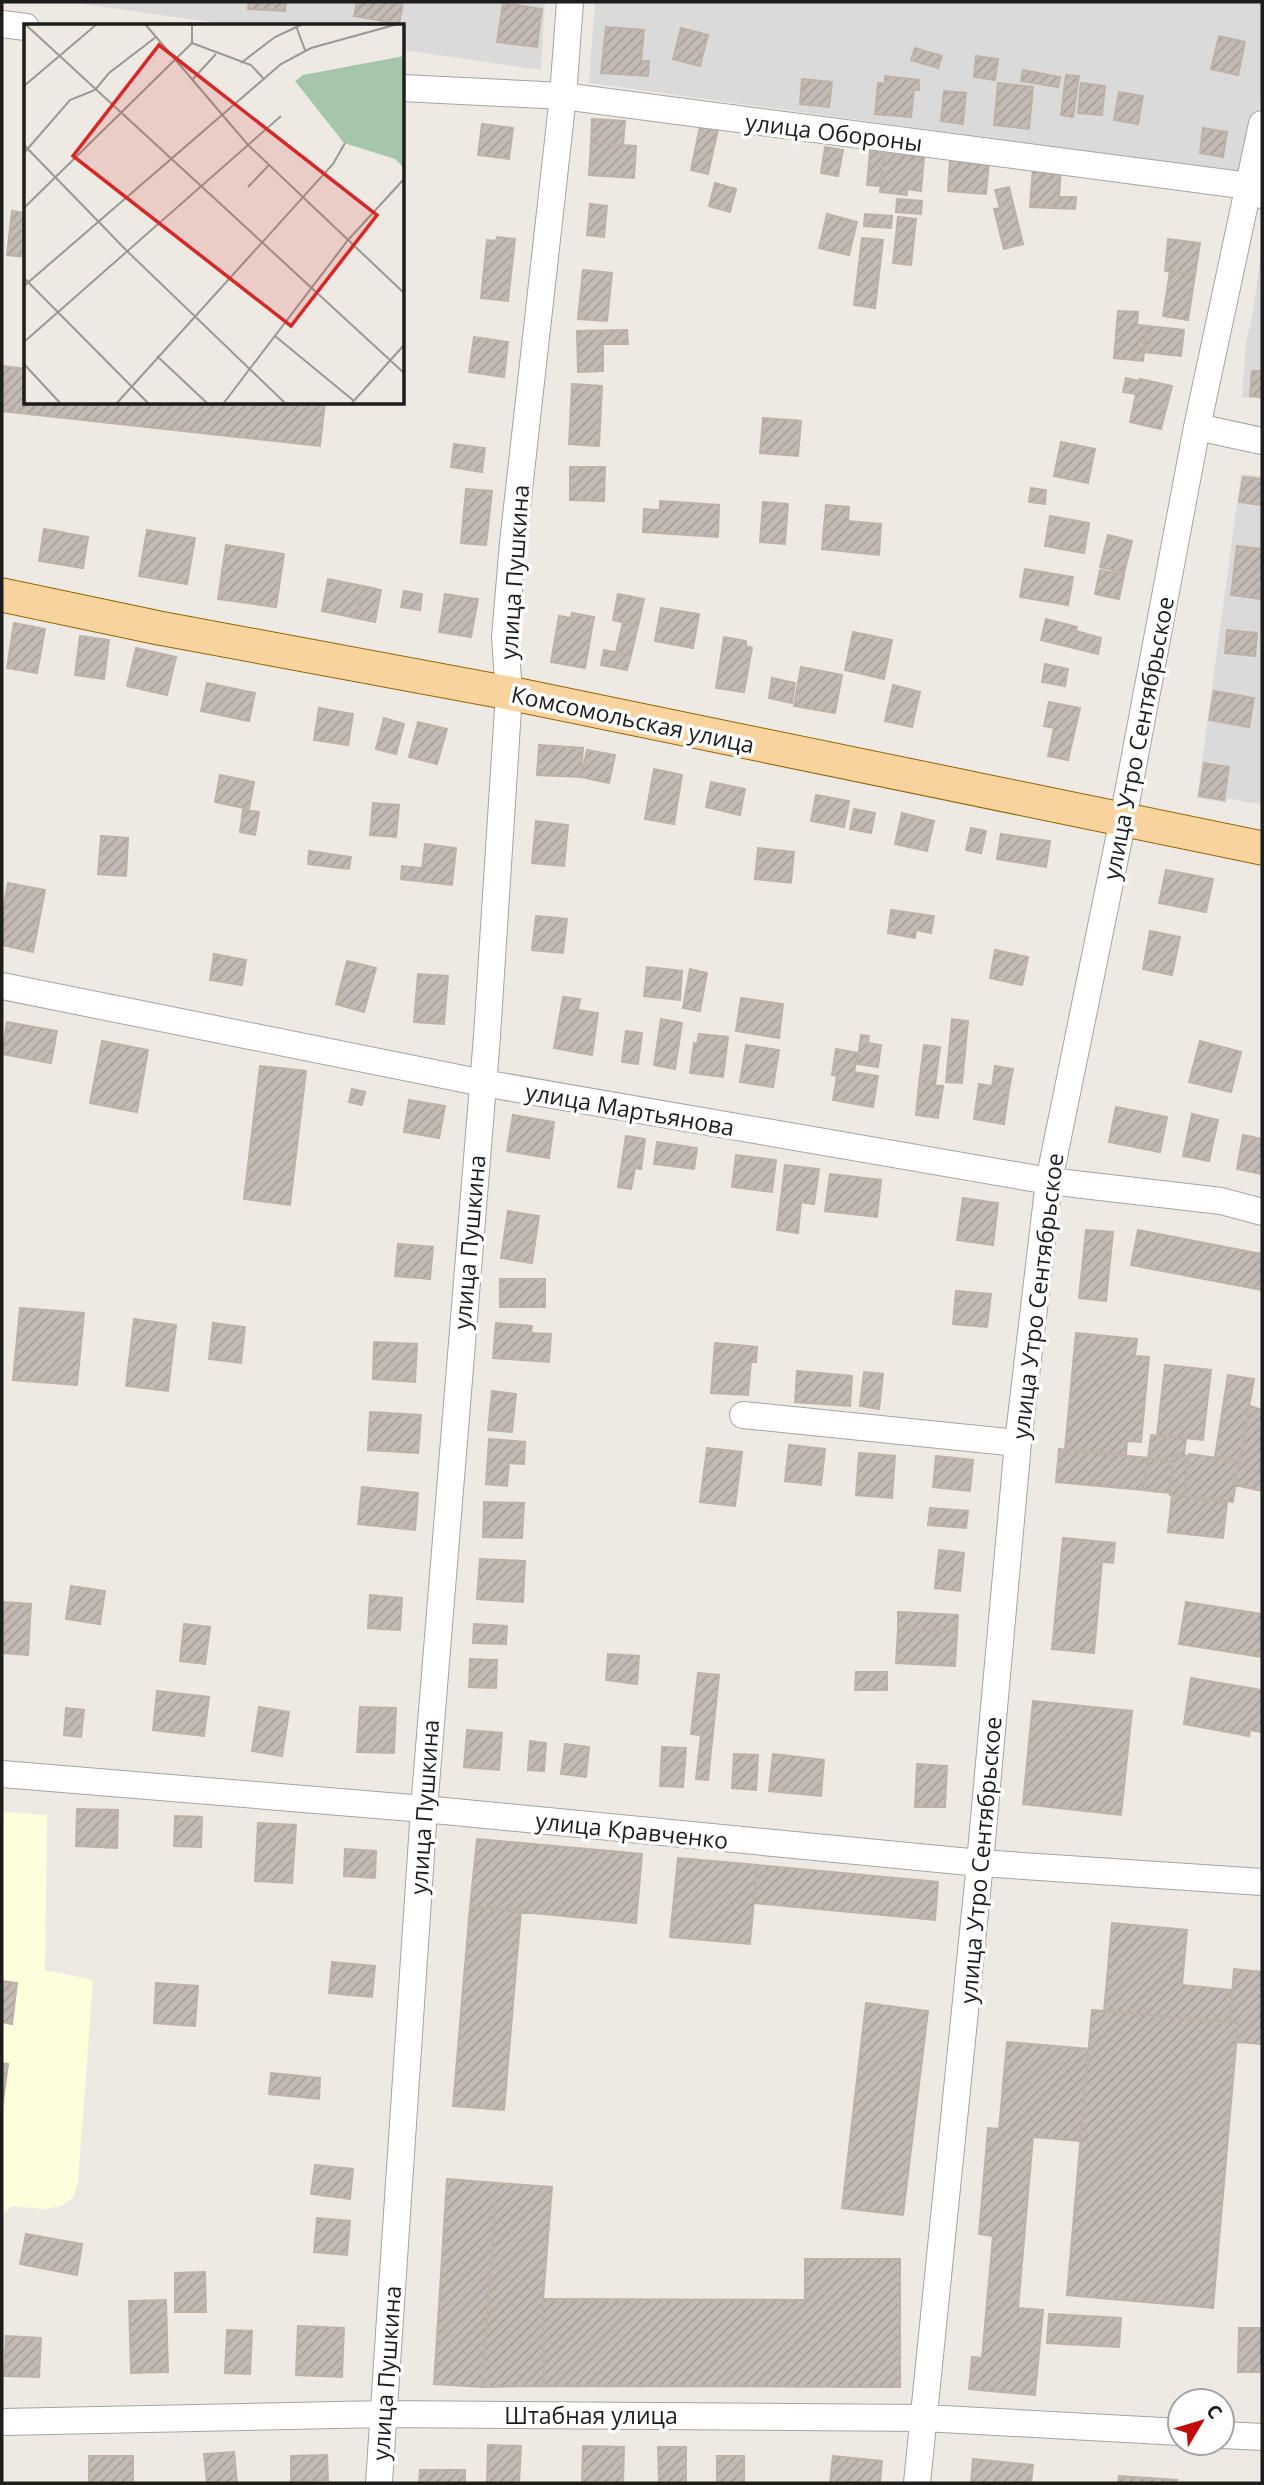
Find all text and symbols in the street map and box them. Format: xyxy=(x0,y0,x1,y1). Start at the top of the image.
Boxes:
inset map xyxy=(24,24,404,404)
street label: улица Обороны xyxy=(744,105,924,159)
street label: улица Пушкина xyxy=(492,484,536,660)
street label: улица Утро Сентябрьское xyxy=(1095,594,1181,882)
street label: Комсомольская улица xyxy=(508,678,758,760)
street label: улица Мартьянова xyxy=(523,1075,737,1143)
street label: улица Утро Сентябрьское xyxy=(1004,1151,1070,1441)
street label: улица Пушкина xyxy=(445,1153,493,1331)
street label: улица Утро Сентябрьское xyxy=(952,1715,1008,2005)
street label: улица Пушкина xyxy=(402,1719,446,1895)
street label: улица Кравченко xyxy=(534,1804,730,1856)
street label: улица Пушкина xyxy=(364,2285,408,2461)
north arrow xyxy=(1166,2387,1236,2457)
street label: Штабная улица xyxy=(504,2399,678,2431)
text: С xyxy=(1200,2399,1228,2424)

